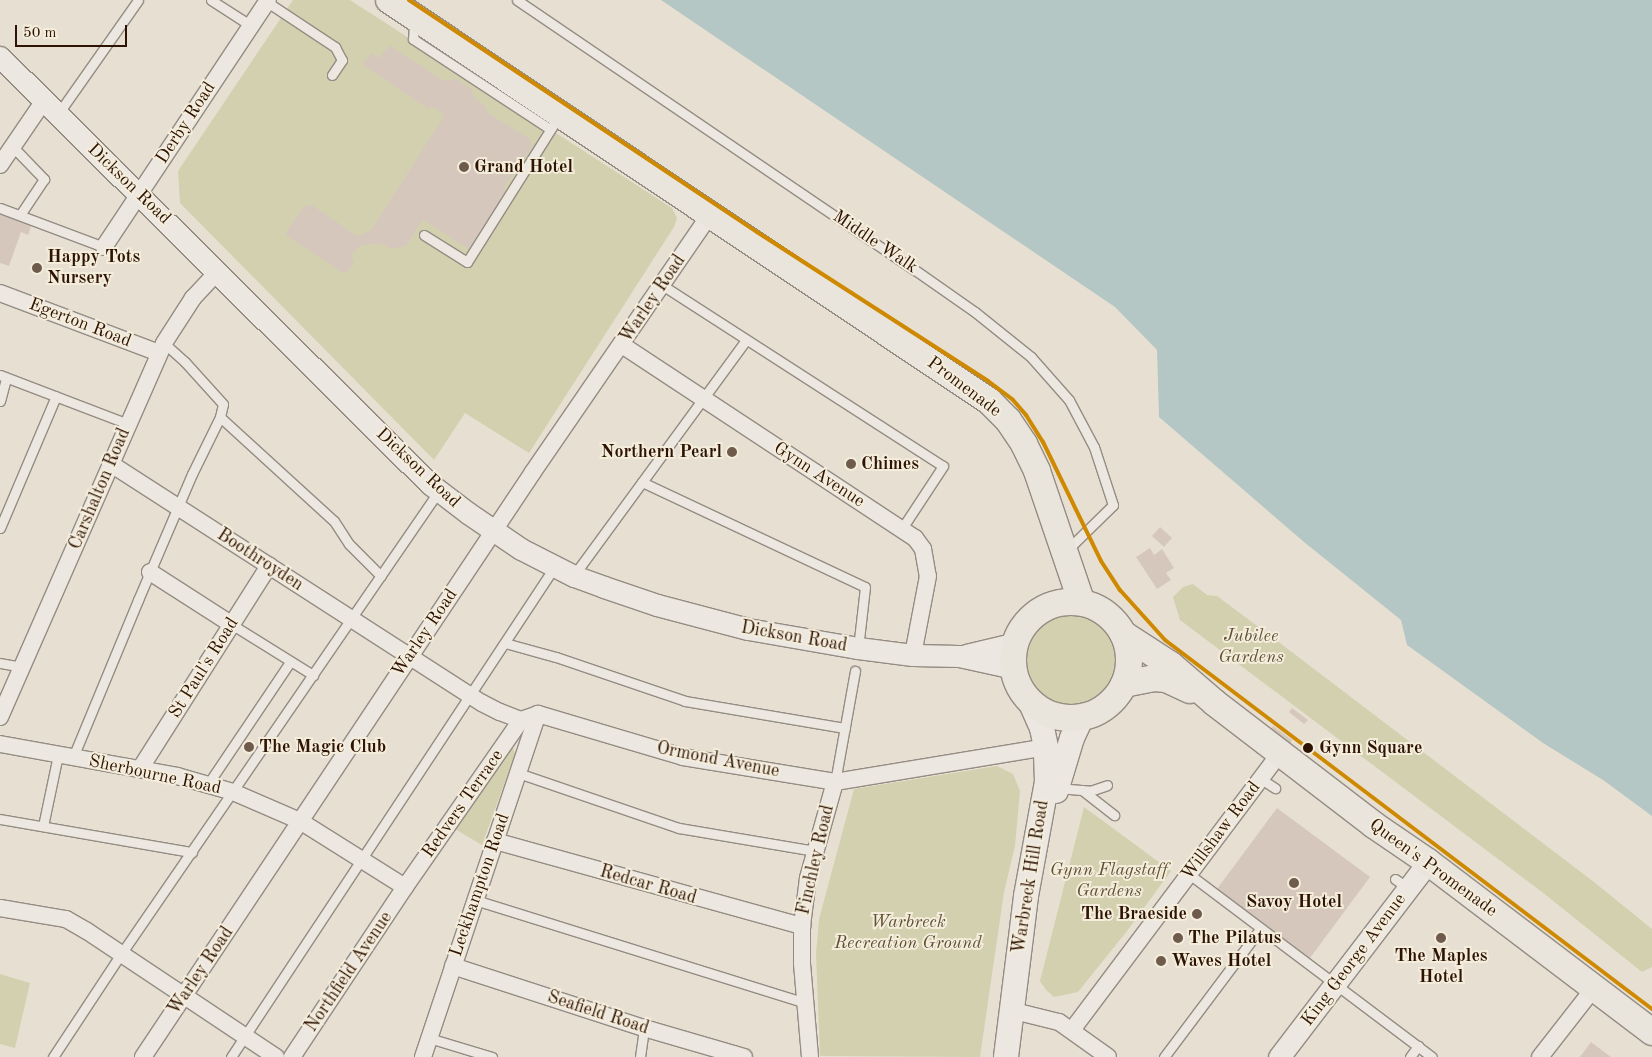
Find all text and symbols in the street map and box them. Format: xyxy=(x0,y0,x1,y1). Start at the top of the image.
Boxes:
scale bar xyxy=(18,15,130,47)
text: 50 m xyxy=(23,26,57,41)
street label: Derby Road xyxy=(151,78,221,168)
street label: Dickson Road xyxy=(83,139,175,229)
place label: Grand Hotel xyxy=(474,156,573,178)
marker: Grand Hotel xyxy=(458,161,470,173)
street label: Middle Walk xyxy=(828,206,922,278)
place label: Happy Tots Nursery xyxy=(47,247,140,290)
street label: Warley Road xyxy=(616,251,690,347)
marker: Happy Tots Nursery xyxy=(31,262,43,274)
street label: Egerton Road xyxy=(26,294,134,352)
street label: Promenade xyxy=(923,352,1005,422)
street label: Dickson Road xyxy=(371,423,465,513)
street label: Carshalton Road xyxy=(65,425,135,553)
street label: Gynn Avenue xyxy=(769,438,869,512)
place label: Northern Pearl xyxy=(601,441,722,463)
marker: Northern Pearl xyxy=(726,446,738,458)
place label: Chimes xyxy=(861,453,919,475)
marker: Chimes xyxy=(845,458,857,470)
street label: Boothroyden xyxy=(213,524,307,596)
street label: Warley Road xyxy=(388,585,462,681)
street label: St Paul's Road xyxy=(164,614,244,722)
street label: Dickson Road xyxy=(739,617,849,657)
park label: Jubilee Gardens xyxy=(1218,626,1284,669)
place label: The Magic Club xyxy=(259,736,386,758)
place label: Gynn Square xyxy=(1319,737,1422,759)
street label: Ormond Avenue xyxy=(655,738,781,782)
marker: The Magic Club xyxy=(243,741,255,753)
marker: Gynn Square xyxy=(1301,741,1315,755)
street label: Redvers Terrace xyxy=(418,746,508,862)
street label: Sherbourne Road xyxy=(87,750,223,800)
street label: Willshaw Road xyxy=(1177,777,1265,885)
street label: Warbreck Hill Road xyxy=(1008,799,1054,955)
street label: Finchley Road xyxy=(793,803,839,917)
street label: Leckhampton Road xyxy=(445,811,515,959)
street label: Queen's Promenade xyxy=(1365,814,1501,922)
park label: Gynn Flagstaff Gardens xyxy=(1050,860,1168,902)
street label: Redcar Road xyxy=(597,861,699,909)
marker: Savoy Hotel xyxy=(1288,877,1300,889)
street label: King George Avenue xyxy=(1297,889,1411,1031)
place label: Savoy Hotel xyxy=(1246,891,1342,913)
place label: The Braeside xyxy=(1081,903,1187,925)
street label: Northfield Avenue xyxy=(301,908,397,1036)
marker: The Braeside xyxy=(1191,908,1203,920)
park label: Warbreck Recreation Ground xyxy=(834,912,982,954)
street label: Warley Road xyxy=(164,923,238,1019)
place label: The Pilatus xyxy=(1188,927,1281,949)
marker: The Pilatus xyxy=(1172,932,1184,944)
marker: The Maples Hotel xyxy=(1435,932,1447,944)
place label: The Maples Hotel xyxy=(1394,946,1488,989)
place label: Waves Hotel xyxy=(1171,950,1271,972)
marker: Waves Hotel xyxy=(1155,955,1167,967)
street label: Seafield Road xyxy=(544,986,652,1040)

